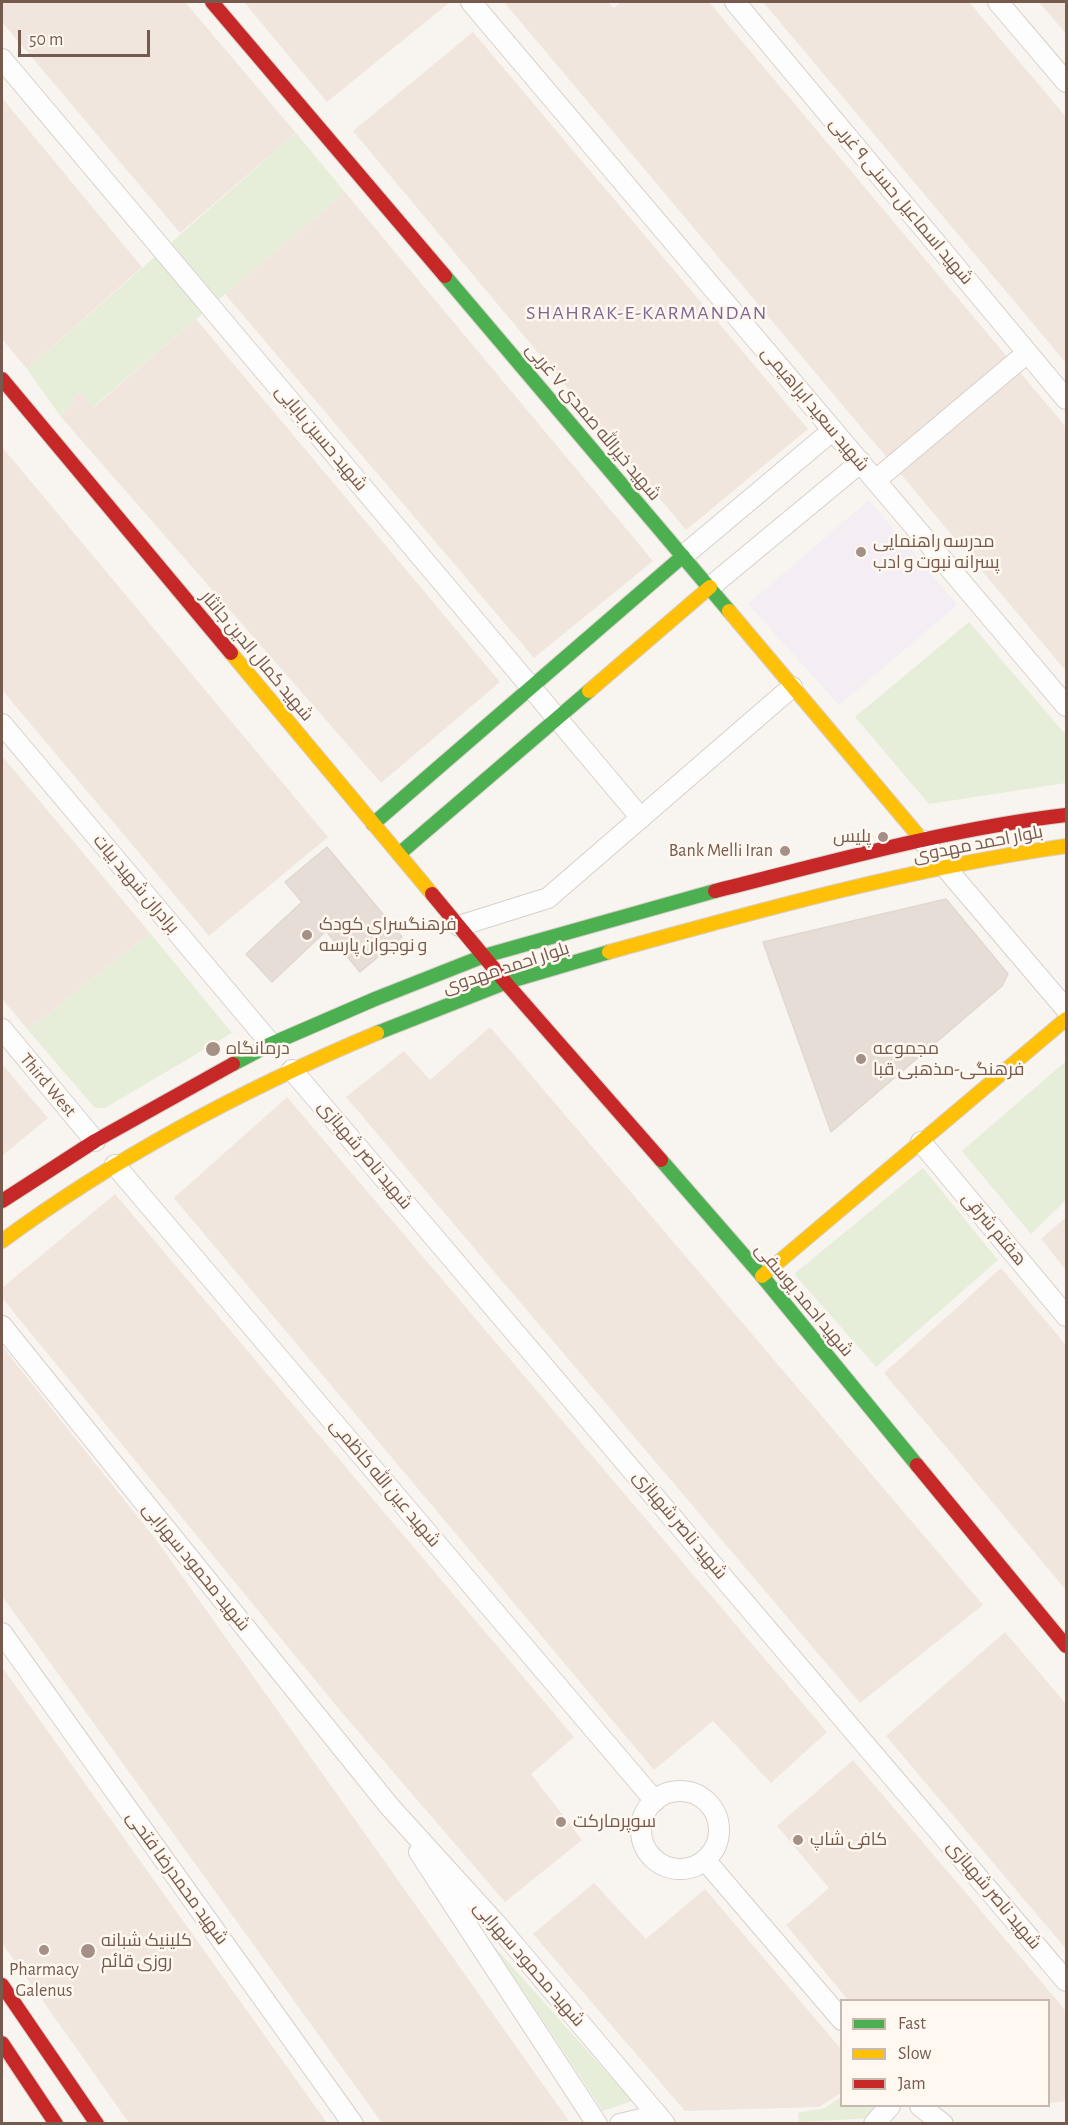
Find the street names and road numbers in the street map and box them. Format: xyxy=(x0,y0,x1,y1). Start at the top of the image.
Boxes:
street label: شهید اسماعیل حسنی ۹ غربی xyxy=(825,113,977,289)
street label: شهید خیرالله صمدی ۷ غربی xyxy=(521,339,665,505)
street label: شهید سعید ابراهیمی xyxy=(756,342,874,476)
street label: شهید حسین بابایی xyxy=(270,381,372,495)
street label: شهید کمال الدین جانثار xyxy=(196,586,318,726)
street label: بلوار احمد مهدوی xyxy=(911,821,1045,867)
street label: برادران شهید بیات xyxy=(88,830,184,938)
street label: بلوار احمد مهدوی xyxy=(440,937,572,999)
street label: Third West xyxy=(15,1049,81,1121)
street label: شهید ناصر شهبازی xyxy=(313,1096,417,1214)
street label: هفتم شرقی xyxy=(957,1188,1031,1270)
street label: شهید احمد یوسفی xyxy=(750,1239,858,1361)
street label: شهید عین الله کاظمی xyxy=(325,1414,445,1552)
street label: شهید ناصر شهبازی xyxy=(628,1466,732,1584)
street label: شهید محمود سهرابی xyxy=(138,1498,254,1636)
street label: شهید محمدرضا فتحی xyxy=(121,1807,233,1949)
street label: شهید ناصر شهبازی xyxy=(942,1836,1046,1954)
street label: شهید محمود سهرابی xyxy=(469,1897,589,2031)

